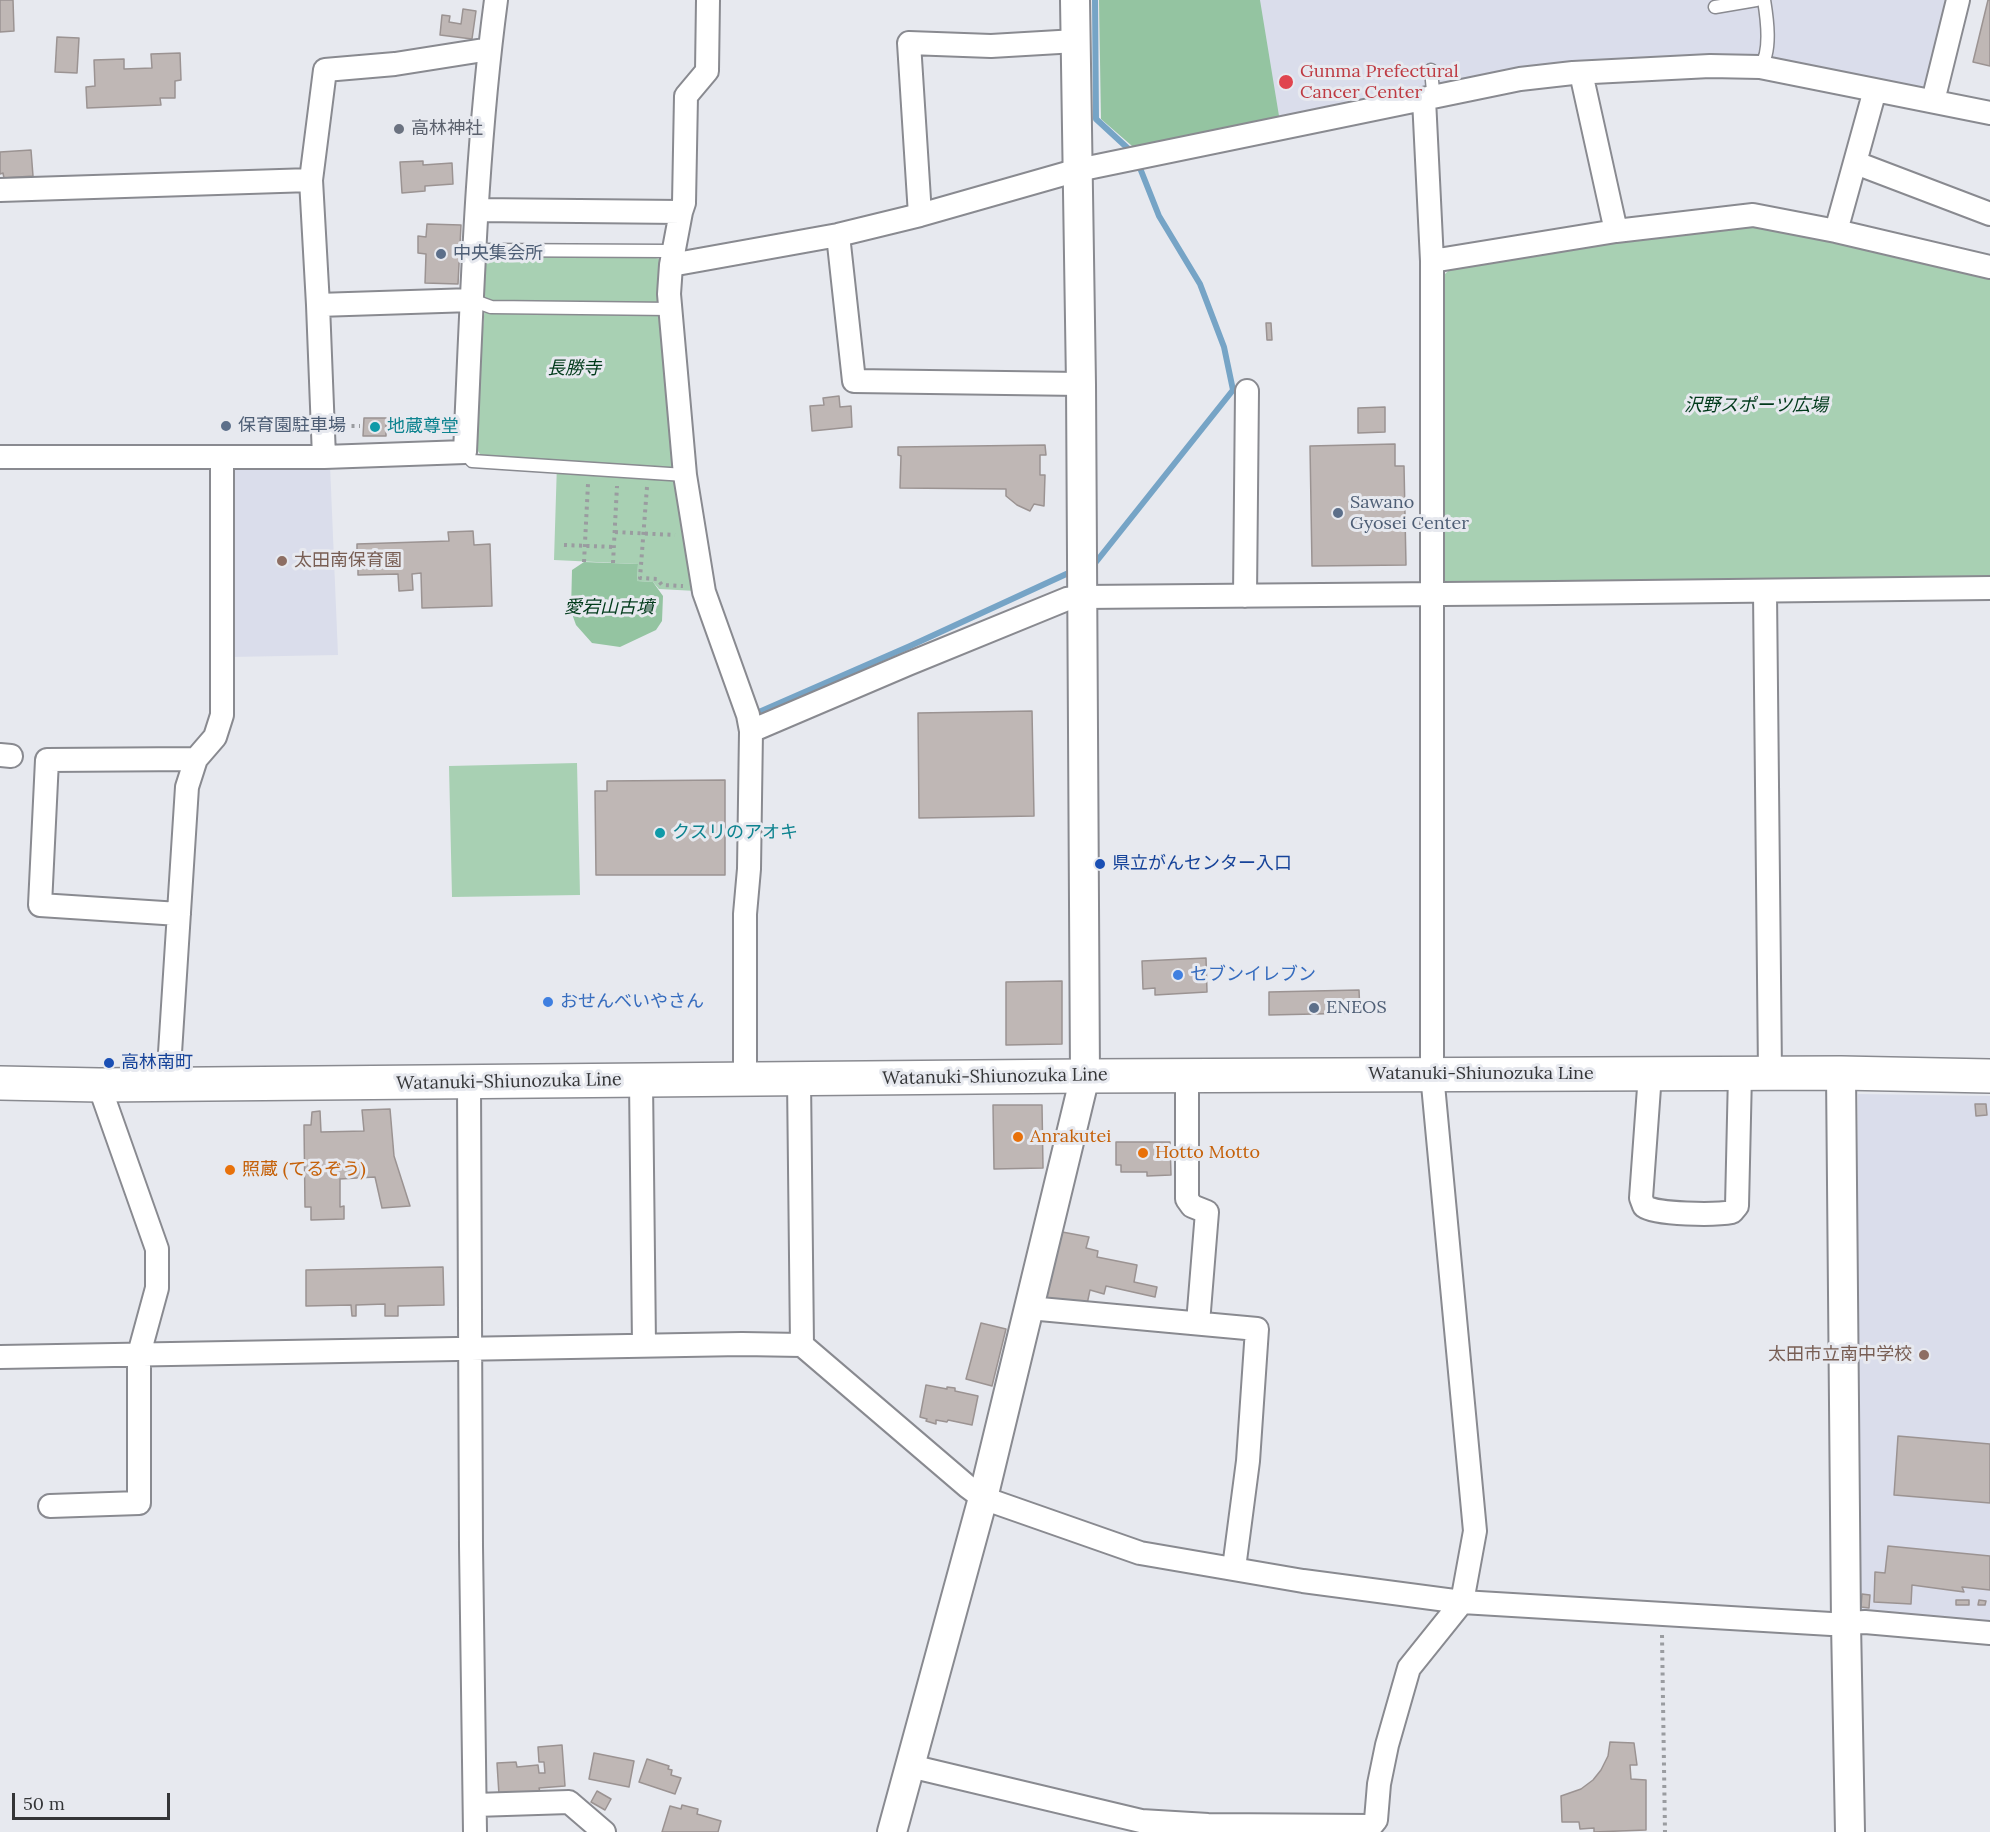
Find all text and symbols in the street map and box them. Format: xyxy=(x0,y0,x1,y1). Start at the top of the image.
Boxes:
place label: Gunma Prefectural Cancer Center xyxy=(1300,61,1459,104)
marker: Gunma Prefectural Cancer Center xyxy=(1277,73,1295,91)
place label: 高林神社 xyxy=(411,118,483,140)
marker: 高林神社 xyxy=(392,122,406,136)
place label: 中央集会所 xyxy=(453,243,543,265)
marker: 中央集会所 xyxy=(434,247,448,261)
park label: 長勝寺 xyxy=(547,358,601,380)
park label: 沢野スポーツ広場 xyxy=(1684,395,1828,417)
place label: 保育園駐車場 xyxy=(238,415,346,437)
place label: 地蔵尊堂 xyxy=(387,416,459,438)
marker: 保育園駐車場 xyxy=(219,419,233,433)
marker: 地蔵尊堂 xyxy=(368,420,382,434)
place label: Sawano Gyosei Center xyxy=(1350,492,1469,534)
marker: Sawano Gyosei Center xyxy=(1331,506,1345,520)
place label: 太田南保育園 xyxy=(294,550,402,572)
marker: 太田南保育園 xyxy=(275,554,289,568)
park label: 愛宕山古墳 xyxy=(564,597,654,619)
place label: クスリのアオキ xyxy=(672,822,798,844)
marker: クスリのアオキ xyxy=(653,826,667,840)
place label: 県立がんセンター入口 xyxy=(1112,853,1292,875)
marker: 県立がんセンター入口 xyxy=(1093,857,1107,871)
place label: セブンイレブン xyxy=(1190,964,1316,986)
marker: セブンイレブン xyxy=(1171,968,1185,982)
place label: おせんべいやさん xyxy=(560,991,704,1013)
marker: おせんべいやさん xyxy=(541,995,555,1009)
place label: ENEOS xyxy=(1326,997,1387,1019)
marker: ENEOS xyxy=(1307,1001,1321,1015)
place label: 高林南町 xyxy=(121,1052,193,1074)
marker: 高林南町 xyxy=(102,1056,116,1070)
street label: Watanuki-Shiunozuka Line xyxy=(1368,1063,1594,1085)
street label: Watanuki-Shiunozuka Line xyxy=(882,1064,1108,1090)
street label: Watanuki-Shiunozuka Line xyxy=(396,1069,622,1095)
place label: Anrakutei xyxy=(1030,1126,1111,1148)
marker: Anrakutei xyxy=(1011,1130,1025,1144)
place label: Hotto Motto xyxy=(1155,1142,1260,1164)
marker: Hotto Motto xyxy=(1136,1146,1150,1160)
place label: 照蔵 (てるぞう) xyxy=(242,1159,366,1181)
marker: 照蔵 (てるぞう) xyxy=(223,1163,237,1177)
place label: 太田市立南中学校 xyxy=(1768,1344,1912,1366)
marker: 太田市立南中学校 xyxy=(1917,1348,1931,1362)
scale bar xyxy=(15,1781,172,1819)
text: 50 m xyxy=(23,1792,65,1815)

